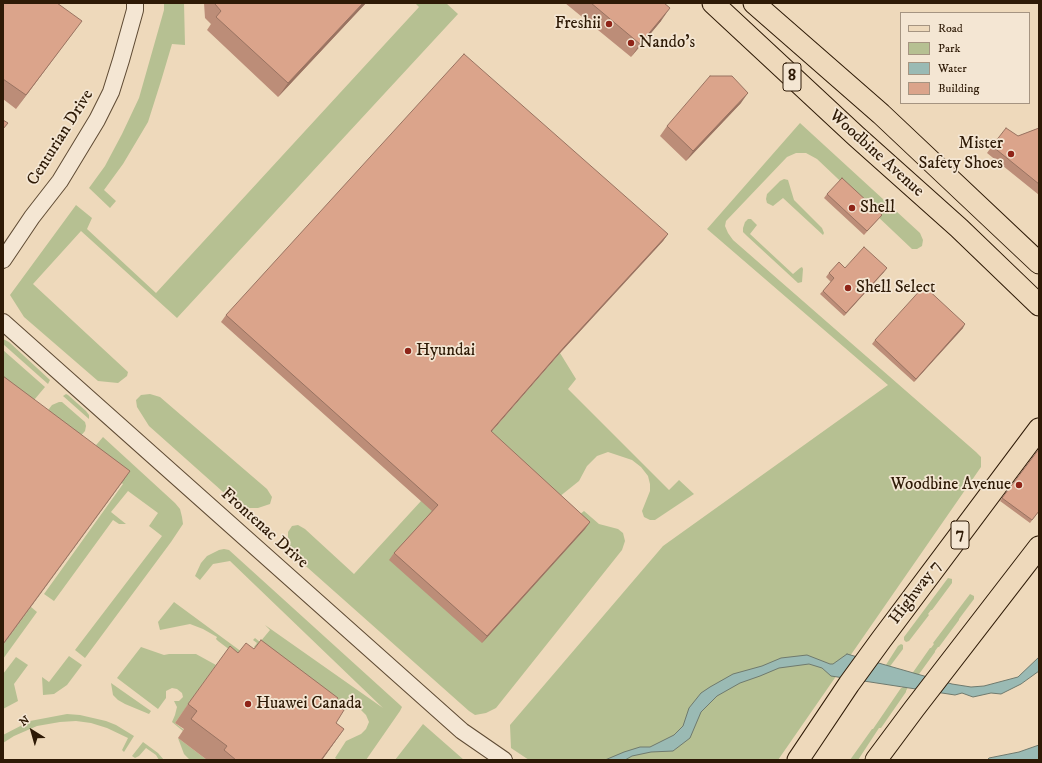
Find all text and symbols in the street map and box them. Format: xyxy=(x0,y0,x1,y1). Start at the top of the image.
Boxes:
legend xyxy=(900,12,1030,104)
place label: Freshii xyxy=(555,14,601,34)
marker: Freshii xyxy=(604,19,614,29)
text: Road xyxy=(938,21,963,36)
place label: Nando's xyxy=(639,33,695,53)
marker: Nando's xyxy=(626,38,636,48)
text: Park xyxy=(938,41,960,56)
text: Water xyxy=(938,61,967,76)
road number: 8 xyxy=(783,63,801,91)
text: Building xyxy=(938,81,979,96)
street label: Centurian Drive xyxy=(23,86,99,190)
street label: Woodbine Avenue xyxy=(824,106,928,202)
place label: Mister Safety Shoes xyxy=(919,134,1003,174)
marker: Mister Safety Shoes xyxy=(1006,149,1016,159)
place label: Shell xyxy=(860,198,895,218)
marker: Shell xyxy=(847,203,857,213)
place label: Shell Select xyxy=(856,278,935,298)
marker: Shell Select xyxy=(843,283,853,293)
place label: Hyundai xyxy=(416,341,475,361)
marker: Hyundai xyxy=(403,346,413,356)
place label: Woodbine Avenue xyxy=(890,475,1011,495)
marker: Woodbine Avenue xyxy=(1014,480,1024,490)
street label: Frontenac Drive xyxy=(216,484,312,574)
road number: 7 xyxy=(951,521,969,549)
street label: Highway 7 xyxy=(885,557,947,629)
place label: Huawei Canada xyxy=(256,694,362,714)
marker: Huawei Canada xyxy=(243,699,253,709)
north arrow xyxy=(12,711,52,751)
text: N xyxy=(17,713,33,730)

